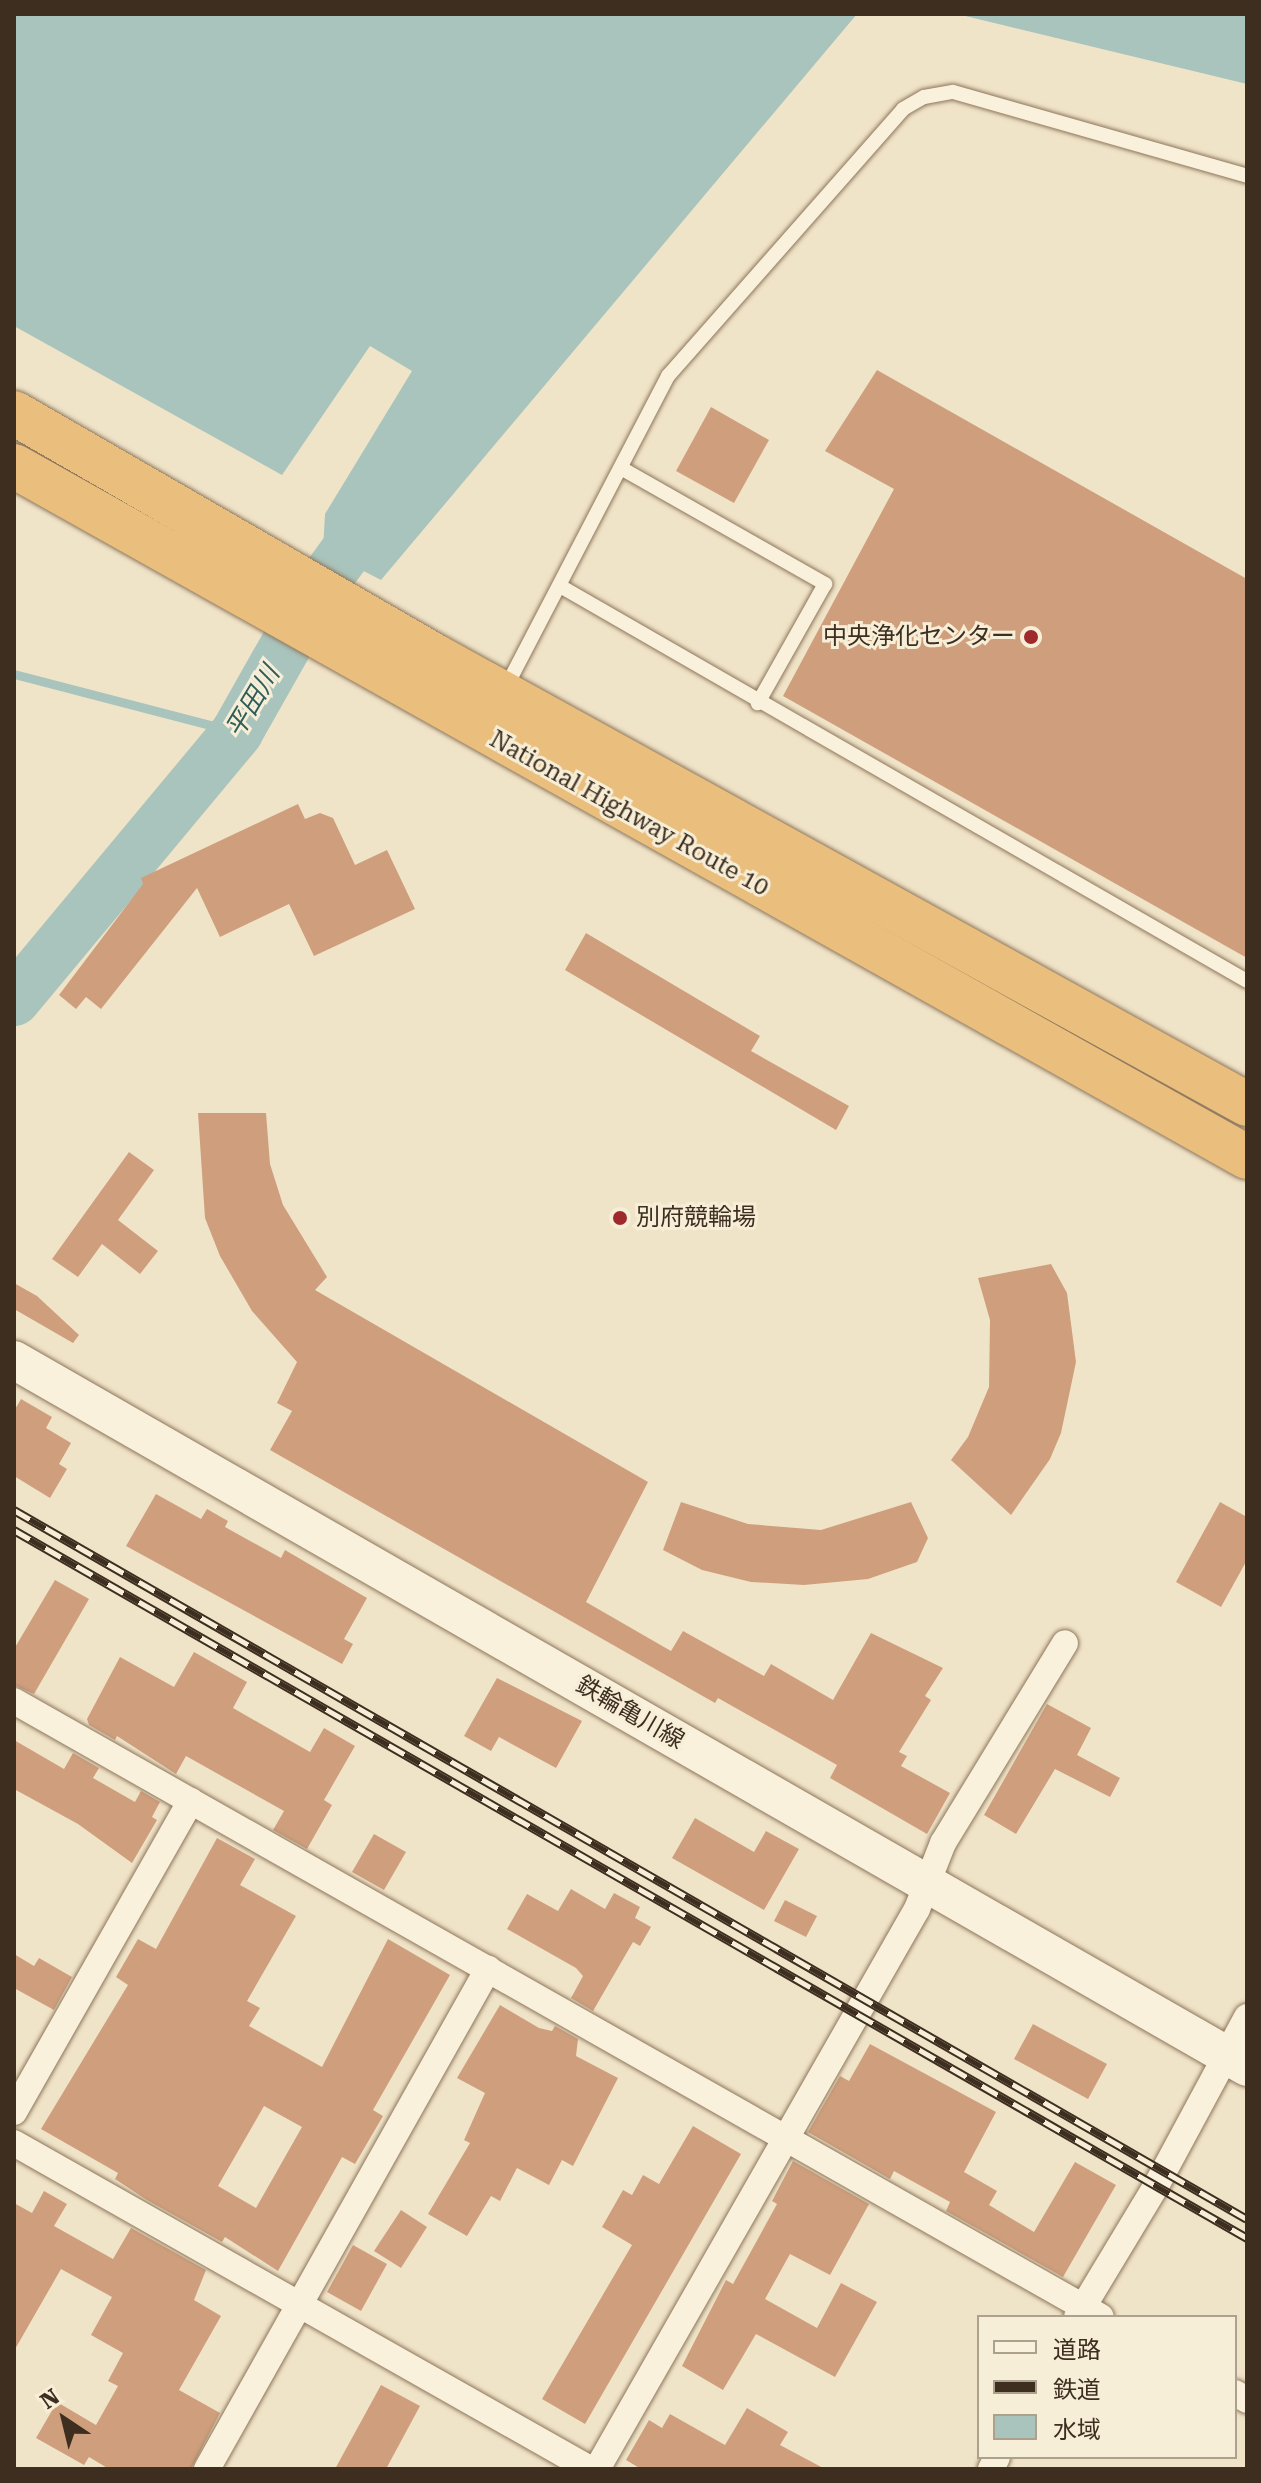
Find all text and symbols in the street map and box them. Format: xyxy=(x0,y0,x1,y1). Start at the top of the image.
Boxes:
place label: 中央浄化センター xyxy=(823,623,1015,651)
marker: 中央浄化センター xyxy=(1022,628,1040,646)
water label: 平田川 xyxy=(220,661,286,743)
street label: National Highway Route 10 xyxy=(484,725,774,903)
place label: 別府競輪場 xyxy=(636,1204,756,1232)
marker: 別府競輪場 xyxy=(611,1209,629,1227)
street label: 鉄輪亀川線 xyxy=(571,1671,689,1755)
legend xyxy=(977,2315,1237,2459)
text: 道路 xyxy=(1053,2336,1101,2364)
text: 鉄道 xyxy=(1053,2376,1101,2404)
north arrow xyxy=(24,2379,104,2459)
text: N xyxy=(36,2384,64,2414)
text: 水域 xyxy=(1053,2416,1101,2444)

